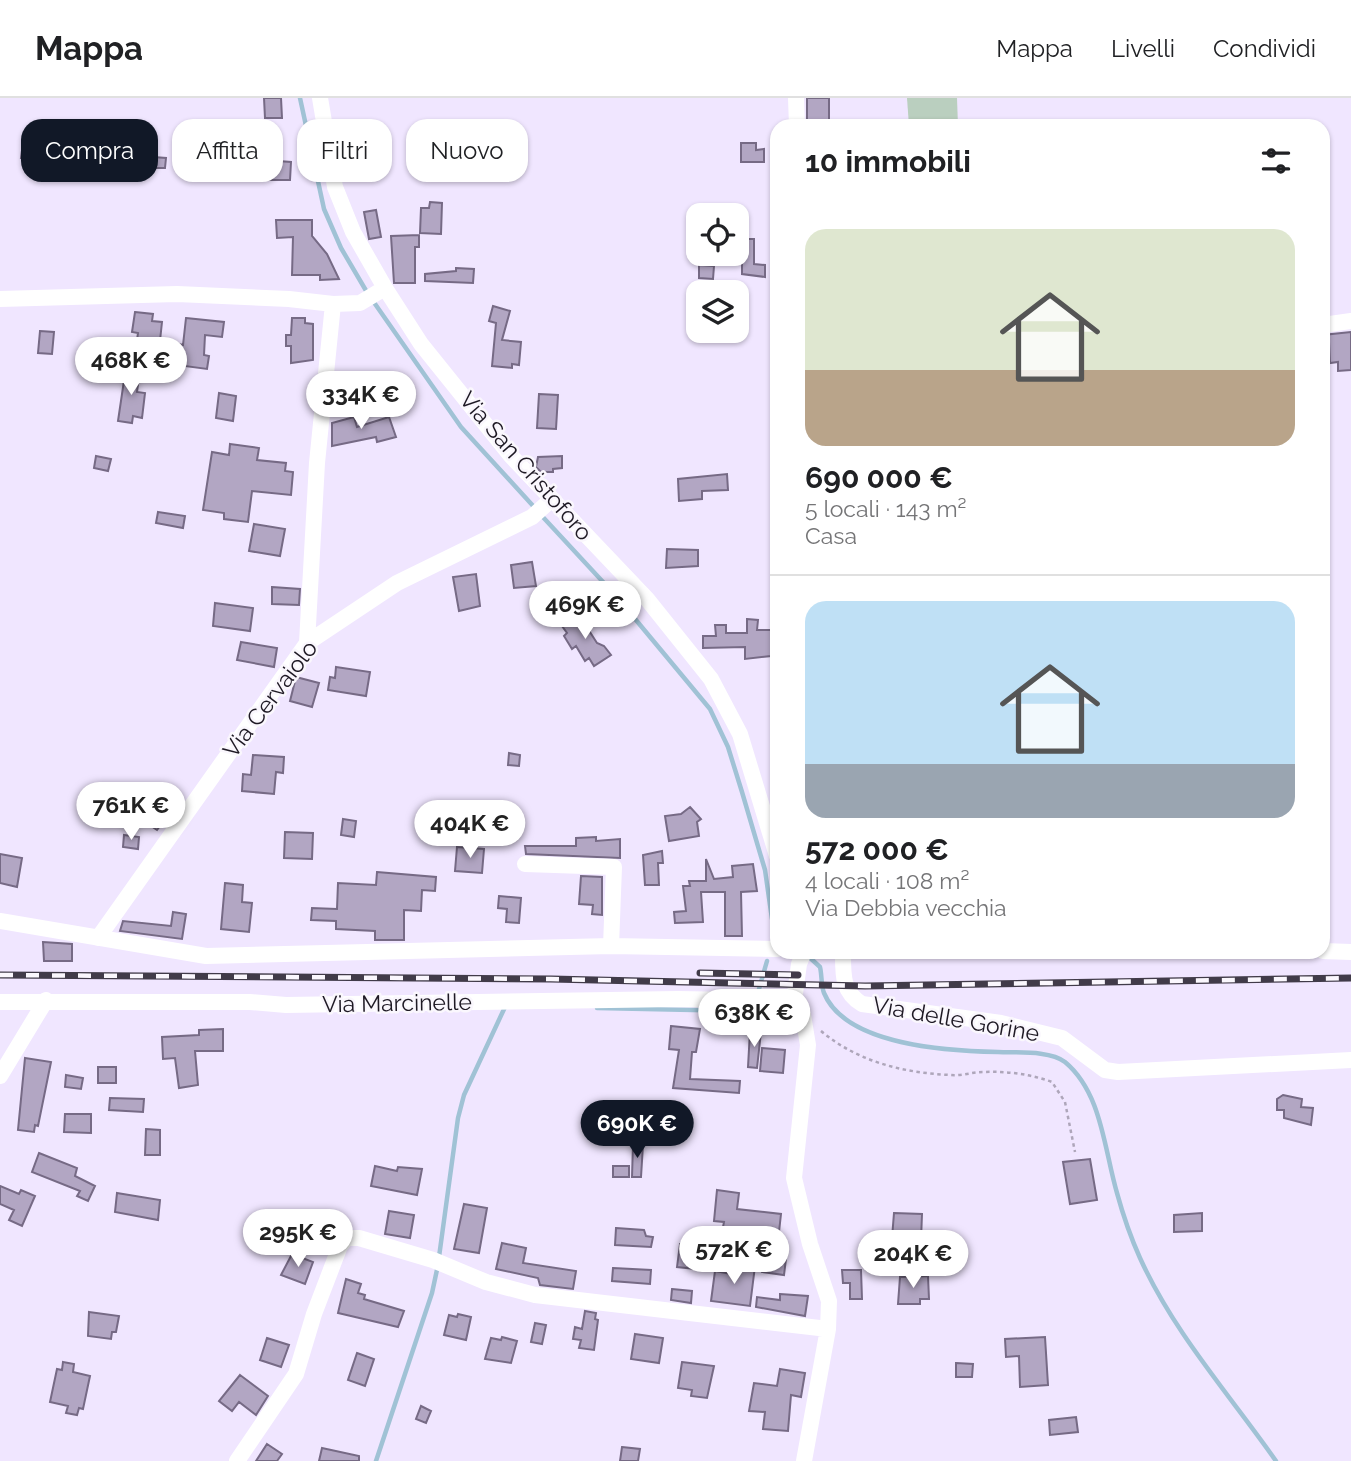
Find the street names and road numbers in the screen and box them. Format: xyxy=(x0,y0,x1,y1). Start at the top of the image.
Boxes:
street label: Via San Cristoforo xyxy=(454,386,598,545)
street label: Via Cervaiolo xyxy=(217,635,322,763)
street label: Via Marcinelle xyxy=(322,988,472,1017)
street label: Via delle Gorine xyxy=(871,991,1042,1046)

